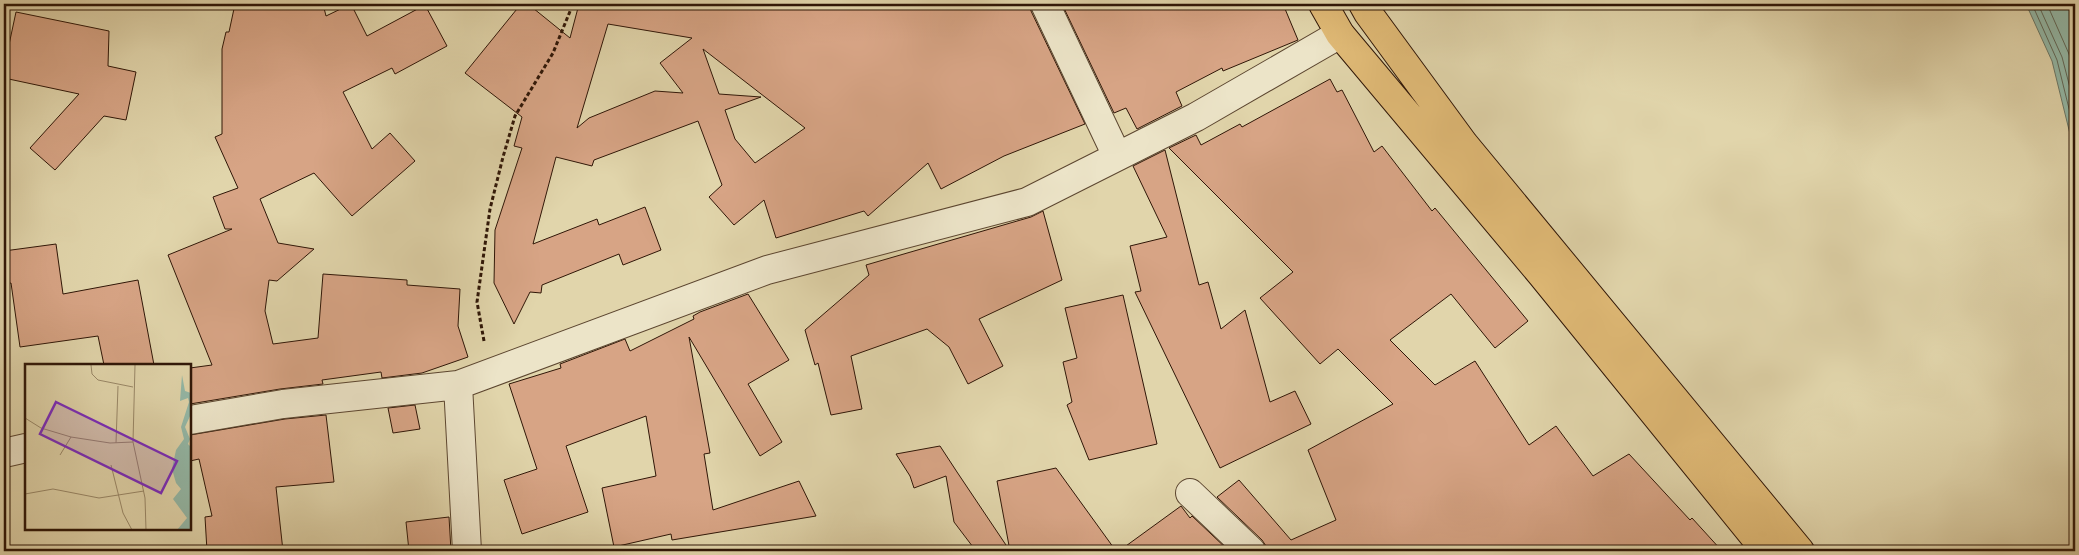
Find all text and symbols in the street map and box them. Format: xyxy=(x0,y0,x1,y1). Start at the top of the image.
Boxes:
inset map xyxy=(25,364,191,530)

